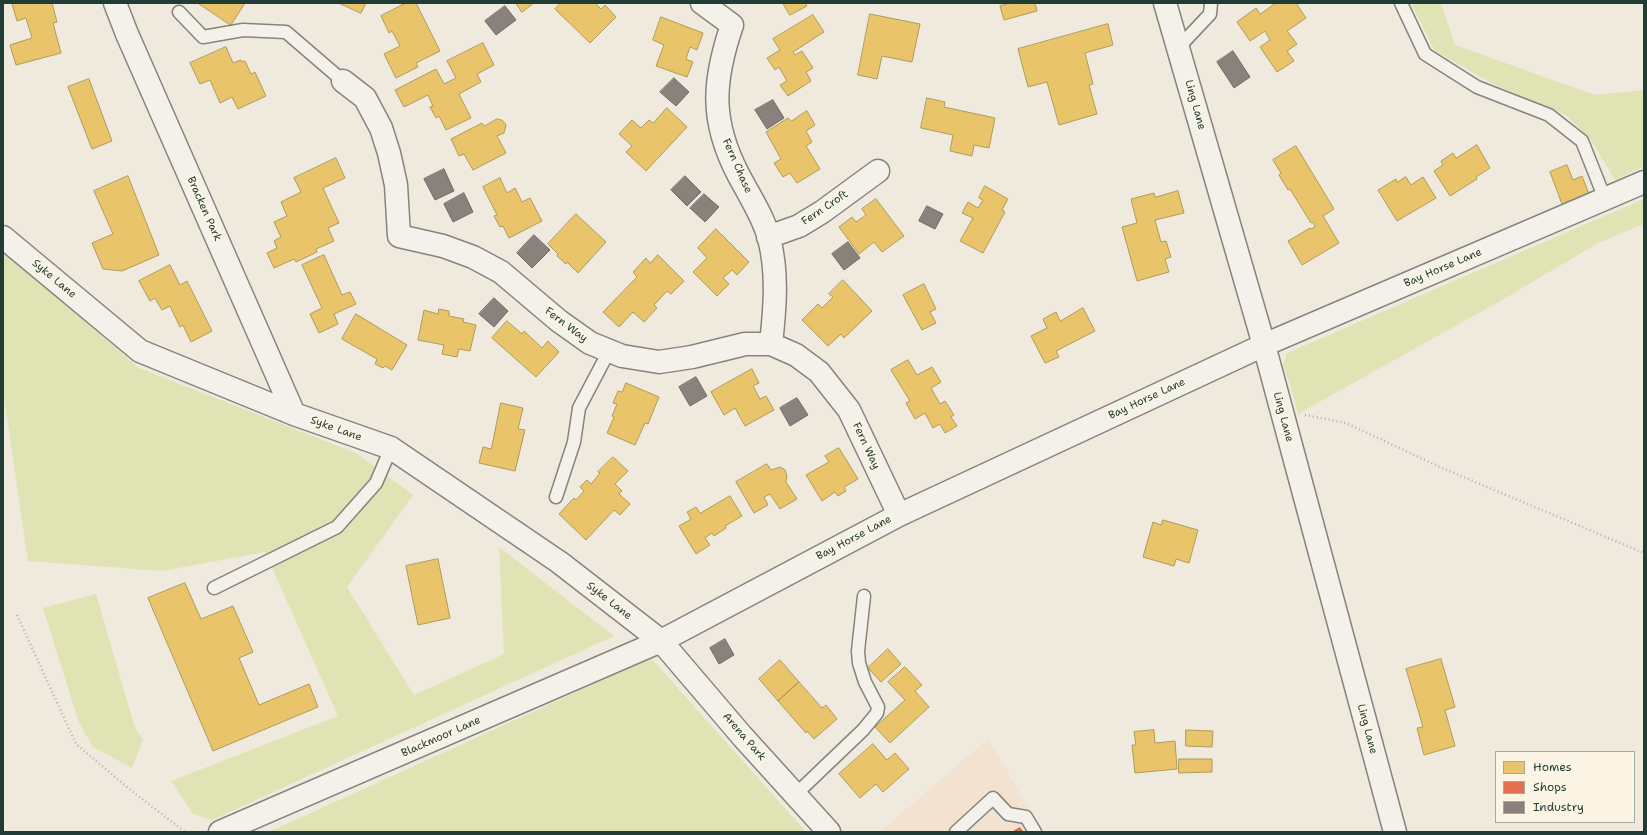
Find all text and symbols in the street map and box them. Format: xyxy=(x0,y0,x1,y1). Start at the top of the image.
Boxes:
street label: Ling Lane xyxy=(1182,78,1208,132)
street label: Fern Chase xyxy=(719,137,755,195)
street label: Bracken Park xyxy=(184,175,224,243)
street label: Fern Croft xyxy=(799,188,851,228)
street label: Bay Horse Lane xyxy=(1402,246,1484,290)
street label: Syke Lane xyxy=(29,257,79,301)
street label: Fern Way xyxy=(542,305,590,345)
street label: Bay Horse Lane xyxy=(1106,375,1188,423)
street label: Ling Lane xyxy=(1270,390,1296,444)
street label: Syke Lane xyxy=(309,414,363,444)
street label: Fern Way xyxy=(849,421,883,471)
street label: Bay Horse Lane xyxy=(814,513,894,563)
street label: Syke Lane xyxy=(584,579,634,623)
street label: Ling Lane xyxy=(1354,702,1380,756)
street label: Arena Park xyxy=(720,710,768,764)
street label: Blackmoor Lane xyxy=(399,714,483,760)
legend xyxy=(1495,751,1635,823)
text: Homes xyxy=(1533,759,1572,775)
text: Shops xyxy=(1533,779,1567,795)
text: Industry xyxy=(1533,799,1584,815)

